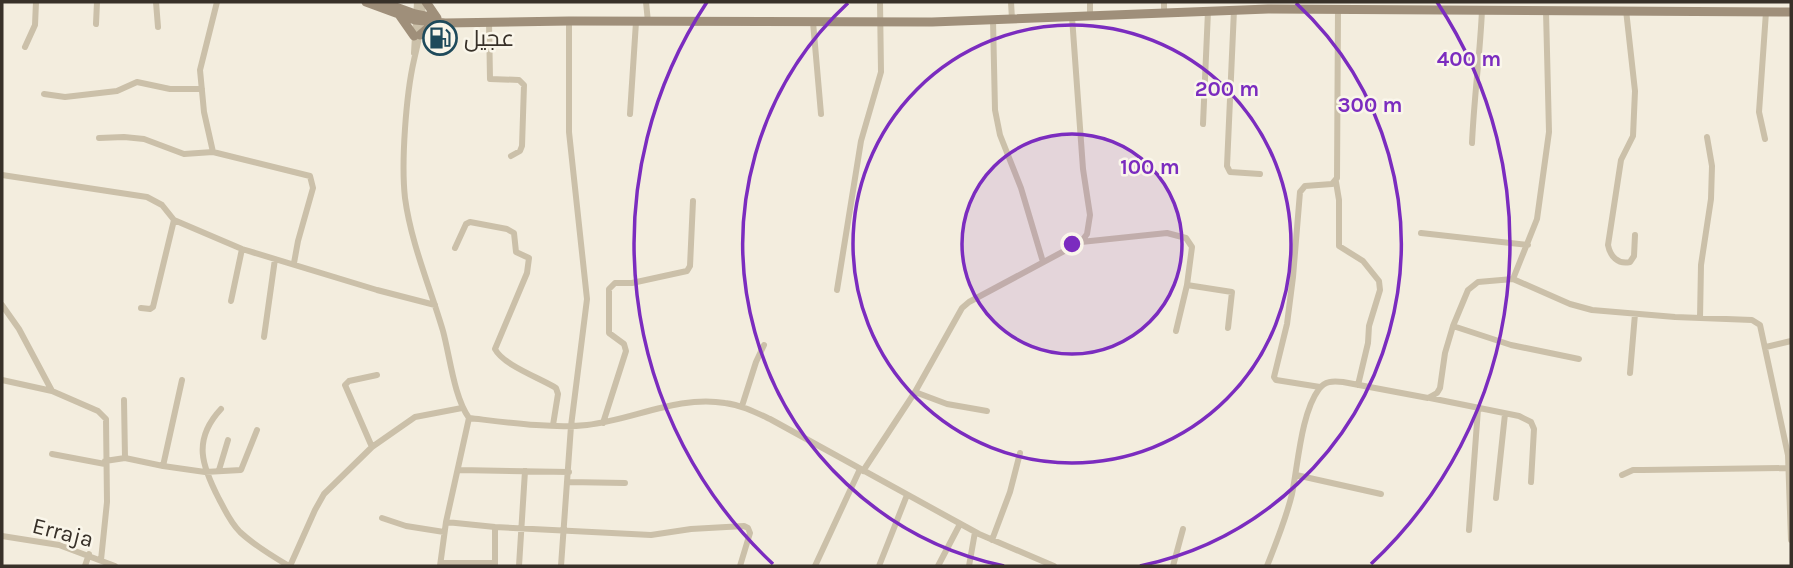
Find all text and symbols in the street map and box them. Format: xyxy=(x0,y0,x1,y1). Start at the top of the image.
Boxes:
fuel station icon: عجيل xyxy=(421,19,459,57)
place label: عجيل xyxy=(464,25,514,52)
text: 400 m xyxy=(1437,47,1501,71)
text: 200 m xyxy=(1195,77,1259,101)
text: 300 m xyxy=(1338,93,1402,117)
text: 100 m xyxy=(1120,155,1180,179)
centre of rings xyxy=(1060,232,1084,256)
street label: Erraja xyxy=(29,512,96,553)

